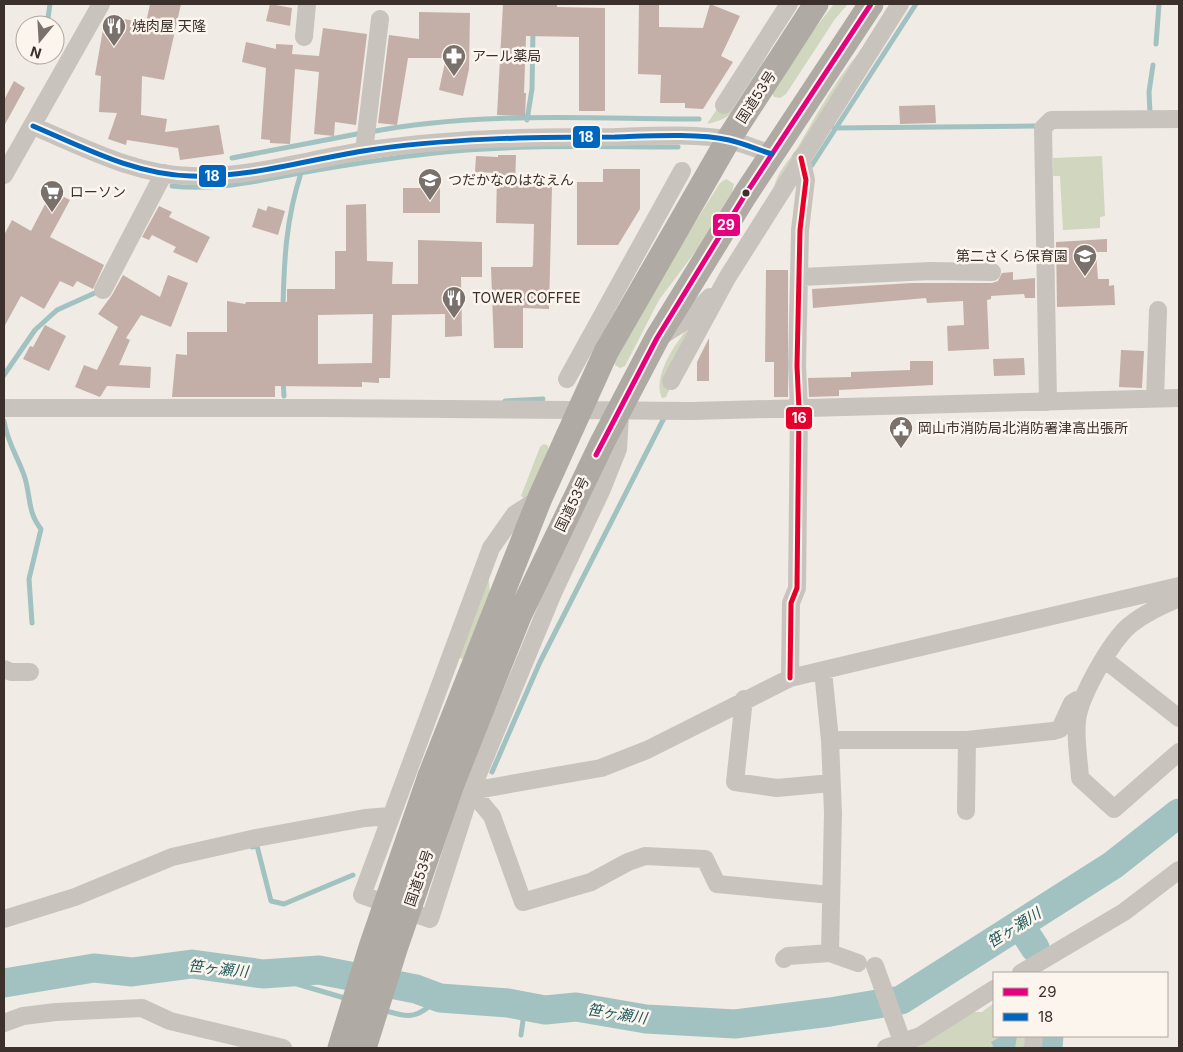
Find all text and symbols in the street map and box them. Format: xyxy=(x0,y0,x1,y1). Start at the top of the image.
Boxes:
restaurant icon: 焼肉屋 天隆 xyxy=(101,13,127,47)
north arrow xyxy=(15,15,65,65)
place label: 焼肉屋 天隆 xyxy=(132,17,206,34)
text: N xyxy=(28,43,44,63)
pharmacy icon: アール薬局 xyxy=(441,43,467,77)
place label: アール薬局 xyxy=(472,47,541,64)
street label: 国道53号 xyxy=(732,67,779,126)
line badge: 18 xyxy=(572,125,601,149)
text: 18 xyxy=(578,128,594,145)
line badge: 18 xyxy=(198,164,227,188)
text: 18 xyxy=(204,167,220,184)
school or university icon: つだかなのはなえん xyxy=(417,167,443,201)
place label: つだかなのはなえん xyxy=(448,171,574,188)
supermarket icon: ローソン xyxy=(39,179,65,213)
place label: ローソン xyxy=(70,183,126,200)
unlabelled marker xyxy=(741,188,751,198)
line badge: 29 xyxy=(712,213,741,237)
text: 29 xyxy=(717,216,735,233)
school or university icon: 第二さくら保育園 xyxy=(1072,243,1098,277)
place label: 第二さくら保育園 xyxy=(956,247,1068,264)
restaurant icon: TOWER COFFEE xyxy=(441,285,467,319)
place label: TOWER COFFEE xyxy=(472,289,581,306)
line badge: 16 xyxy=(785,406,813,430)
text: 16 xyxy=(791,409,807,426)
public building icon: 岡山市消防局北消防署津高出張所 xyxy=(888,415,914,449)
place label: 岡山市消防局北消防署津高出張所 xyxy=(918,419,1128,436)
street label: 国道53号 xyxy=(551,473,592,534)
street label: 国道53号 xyxy=(401,847,436,909)
water label: 笹ヶ瀬川 xyxy=(983,903,1046,952)
water label: 笹ヶ瀬川 xyxy=(187,956,251,981)
legend xyxy=(993,972,1168,1037)
text: 29 xyxy=(1038,982,1056,1001)
water label: 笹ヶ瀬川 xyxy=(586,999,650,1028)
text: 18 xyxy=(1038,1007,1053,1026)

